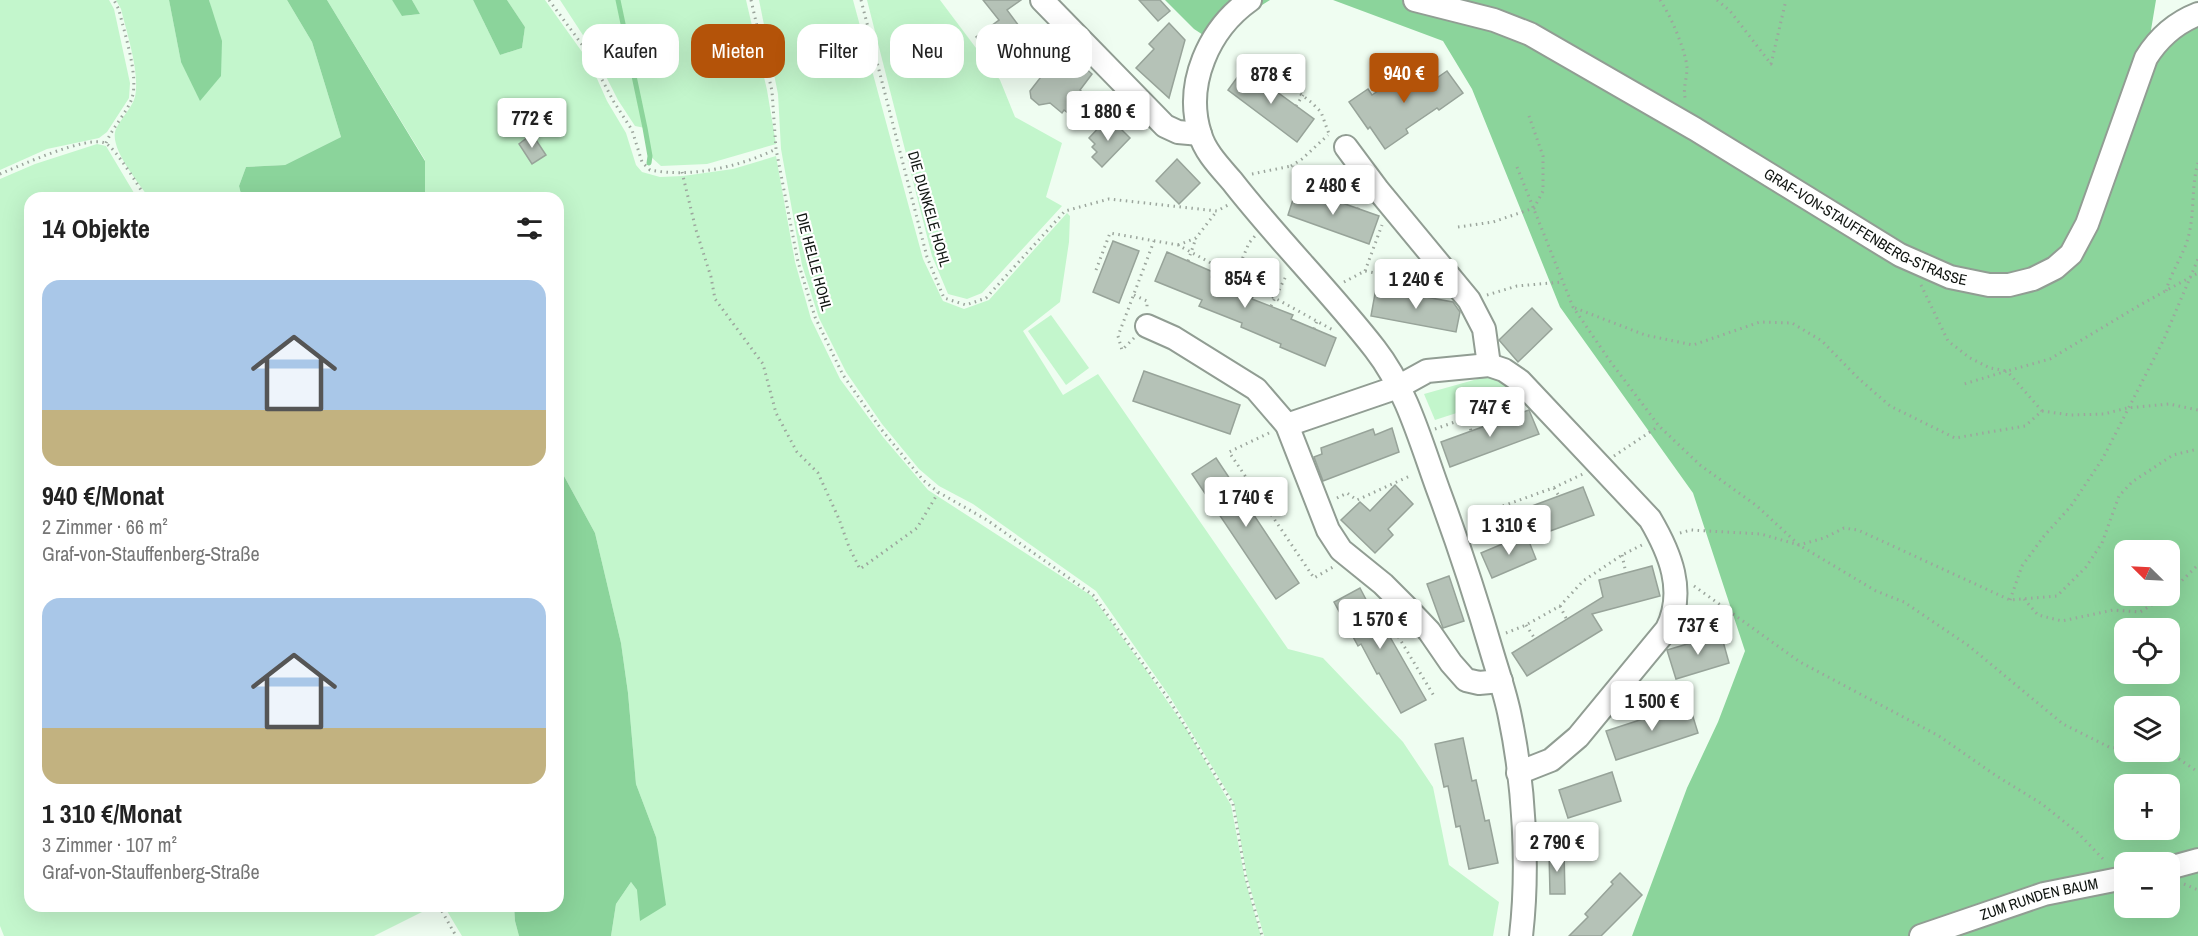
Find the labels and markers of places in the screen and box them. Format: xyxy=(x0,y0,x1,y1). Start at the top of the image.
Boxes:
pin: 940 € xyxy=(1362,53,1446,104)
pin: 878 € xyxy=(1229,54,1313,105)
pin: 1 880 € xyxy=(1053,91,1163,142)
pin: 772 € xyxy=(490,98,574,149)
pin: 2 480 € xyxy=(1278,165,1388,216)
pin: 854 € xyxy=(1203,258,1287,309)
pin: 1 240 € xyxy=(1361,259,1471,310)
pin: 747 € xyxy=(1448,387,1532,438)
pin: 1 740 € xyxy=(1191,477,1301,528)
pin: 1 310 € xyxy=(1454,505,1564,556)
pin: 1 570 € xyxy=(1325,599,1435,650)
pin: 737 € xyxy=(1656,605,1740,656)
pin: 1 500 € xyxy=(1597,681,1707,732)
pin: 2 790 € xyxy=(1502,822,1612,873)

